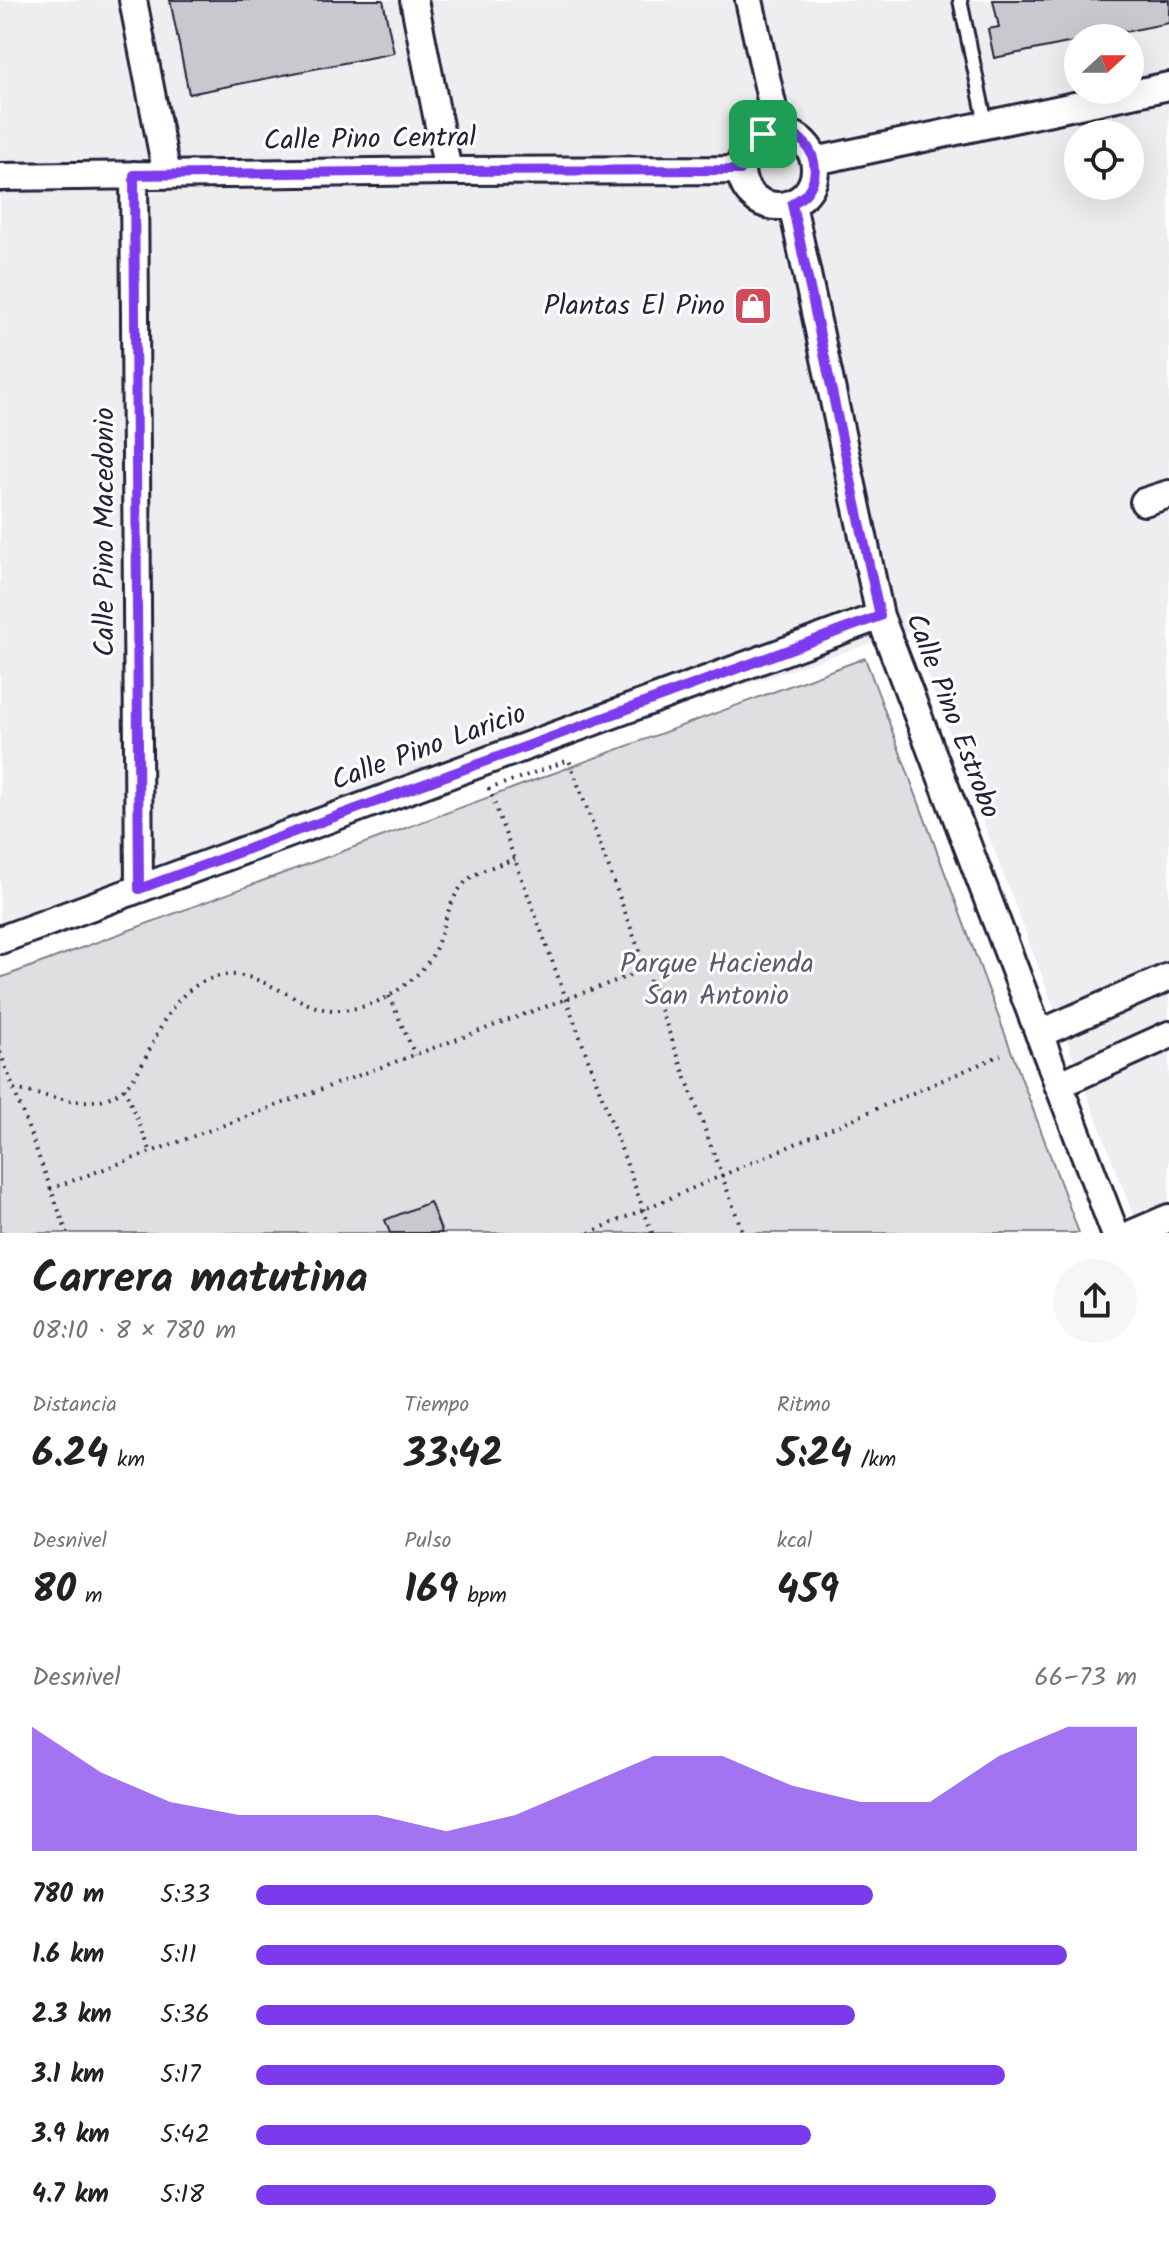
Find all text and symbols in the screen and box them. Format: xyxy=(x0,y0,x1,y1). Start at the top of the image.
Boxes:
north arrow xyxy=(1064,24,1144,104)
map controls xyxy=(1064,24,1144,200)
pin xyxy=(729,100,797,168)
icon: arrive xyxy=(741,112,785,156)
street label: Calle Pino Central xyxy=(263,116,477,164)
button: locate xyxy=(1064,120,1144,200)
place label: Plantas El Pino xyxy=(544,284,725,329)
shop icon: Plantas El Pino xyxy=(732,285,774,327)
street label: Calle Pino Macedonio xyxy=(83,407,128,657)
street label: Calle Pino Estrobo xyxy=(892,607,1012,825)
street label: Calle Pino Laricio xyxy=(325,692,533,804)
park label: Parque Hacienda San Antonio xyxy=(620,942,814,1019)
text: Carrera matutina xyxy=(32,1245,368,1315)
button: share xyxy=(1053,1259,1137,1343)
text: 08:10 · 8 × 780 m xyxy=(32,1310,236,1352)
text: Distancia xyxy=(32,1388,117,1423)
text: Tiempo xyxy=(404,1388,469,1423)
text: Ritmo xyxy=(777,1388,831,1423)
text: 6.24 xyxy=(32,1423,108,1487)
text: 33:42 xyxy=(404,1423,503,1487)
text: 5:24 xyxy=(777,1423,852,1487)
text: km xyxy=(108,1443,145,1478)
text: /km xyxy=(852,1443,896,1478)
text: Desnivel xyxy=(32,1524,107,1559)
text: Pulso xyxy=(404,1524,452,1559)
text: kcal xyxy=(777,1524,812,1559)
text: 80 xyxy=(32,1559,76,1623)
text: 169 xyxy=(404,1559,458,1623)
text: 459 xyxy=(777,1559,839,1623)
text: m xyxy=(76,1579,102,1614)
text: bpm xyxy=(458,1579,507,1614)
text: Desnivel xyxy=(32,1657,121,1699)
text: 66–73 m xyxy=(1034,1657,1137,1699)
text: 780 m xyxy=(32,1874,104,1916)
text: 5:33 xyxy=(160,1874,210,1916)
text: 1.6 km xyxy=(32,1934,104,1976)
text: 5:11 xyxy=(160,1934,197,1976)
text: 2.3 km xyxy=(32,1994,112,2036)
text: 5:36 xyxy=(160,1994,210,2036)
text: 3.1 km xyxy=(32,2054,104,2096)
text: 5:17 xyxy=(160,2054,201,2096)
text: 3.9 km xyxy=(32,2114,110,2156)
text: 5:42 xyxy=(160,2114,210,2156)
text: 4.7 km xyxy=(32,2174,109,2216)
text: 5:18 xyxy=(160,2174,204,2216)

